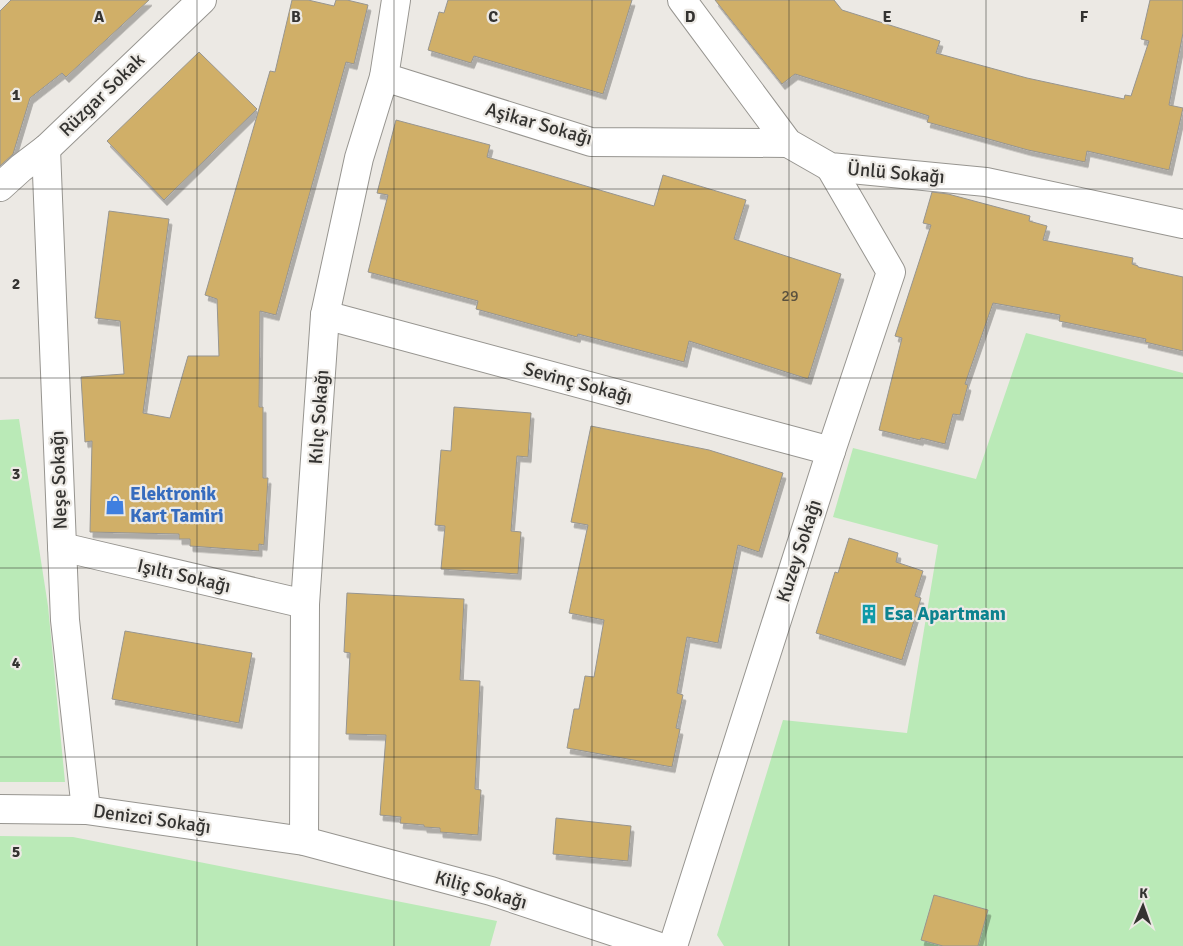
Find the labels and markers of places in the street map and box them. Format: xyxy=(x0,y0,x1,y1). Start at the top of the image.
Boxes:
place label: Elektronik Kart Tamiri xyxy=(130,482,224,528)
shop icon: Elektronik Kart Tamiri xyxy=(104,494,126,516)
place label: Esa Apartmanı xyxy=(884,602,1006,626)
building icon: Esa Apartmanı xyxy=(858,603,880,625)

